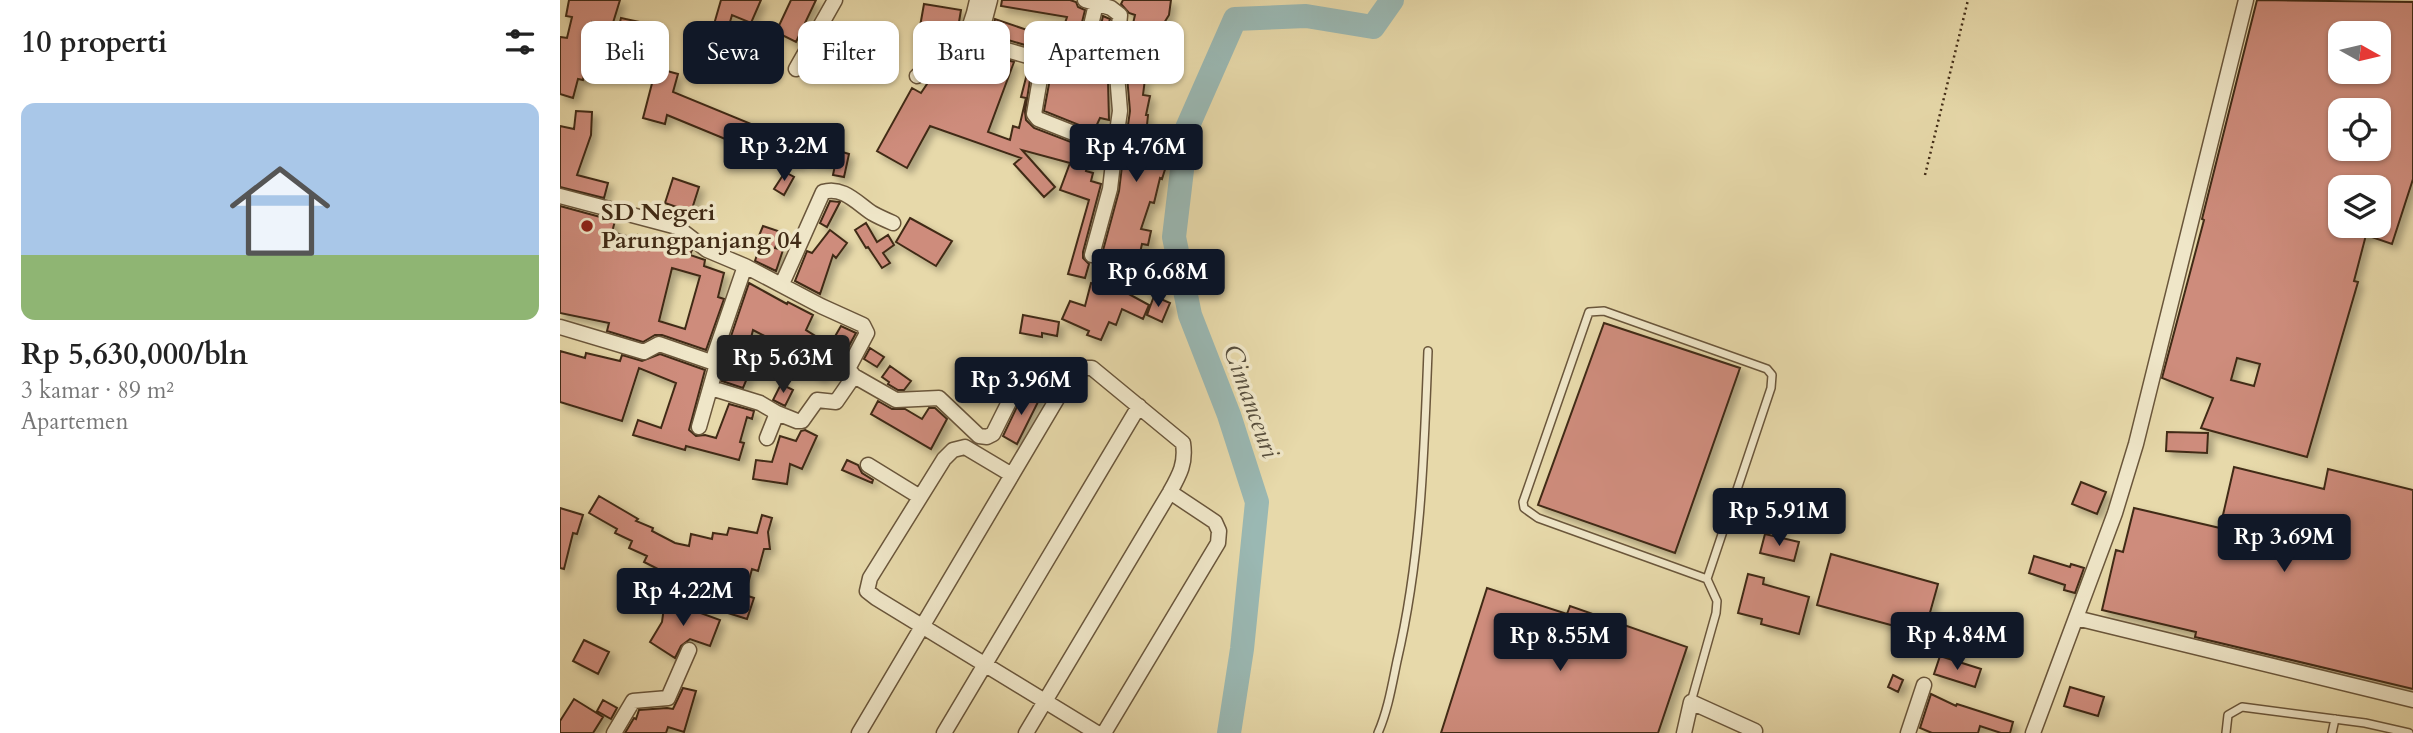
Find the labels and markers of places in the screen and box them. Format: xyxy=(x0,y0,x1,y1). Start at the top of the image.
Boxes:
pin: Rp 3.2M xyxy=(719,124,849,183)
pin: Rp 4.76M xyxy=(1064,124,1208,184)
place label: SD Negeri Parungpanjang 04 xyxy=(601,196,802,257)
marker: SD Negeri Parungpanjang 04 xyxy=(579,218,595,234)
pin: Rp 6.68M xyxy=(1086,250,1230,309)
pin: Rp 5.63M xyxy=(711,336,855,395)
pin: Rp 3.96M xyxy=(949,358,1093,417)
pin: Rp 5.91M xyxy=(1707,489,1851,548)
pin: Rp 3.69M xyxy=(2212,514,2356,574)
pin: Rp 4.22M xyxy=(611,568,755,628)
pin: Rp 4.84M xyxy=(1885,612,2029,672)
pin: Rp 8.55M xyxy=(1488,614,1632,673)

